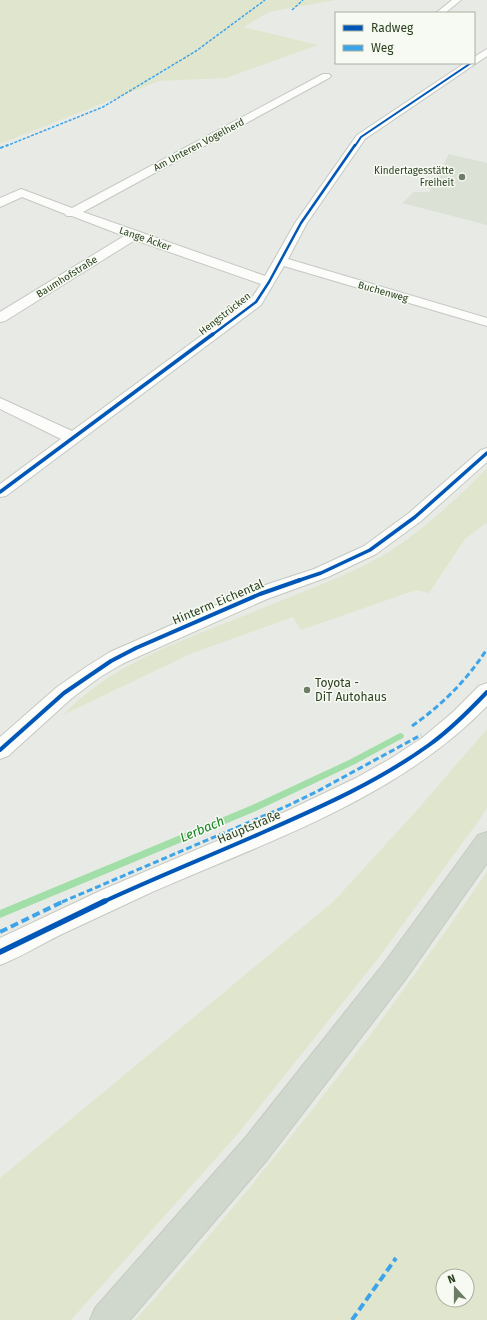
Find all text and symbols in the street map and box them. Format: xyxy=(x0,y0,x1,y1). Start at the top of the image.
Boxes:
legend xyxy=(335,12,475,64)
text: Radweg xyxy=(371,21,414,35)
text: Weg xyxy=(371,41,394,55)
street label: Am Unteren Vogelherd xyxy=(151,116,247,174)
place label: Kindertagesstätte Freiheit xyxy=(374,165,454,189)
marker: Kindertagesstätte Freiheit xyxy=(457,172,467,182)
street label: Lange Äcker xyxy=(117,223,173,254)
street label: Baumhofstraße xyxy=(34,253,100,301)
street label: Buchenweg xyxy=(357,279,410,305)
street label: Hengstrücken xyxy=(197,290,253,338)
street label: Hinterm Eichental xyxy=(170,576,266,628)
place label: Toyota - DiT Autohaus xyxy=(315,676,387,704)
marker: Toyota - DiT Autohaus xyxy=(302,685,312,695)
street label: Hauptstraße xyxy=(215,807,283,847)
water label: Lerbach xyxy=(178,813,226,845)
north arrow xyxy=(435,1268,475,1308)
text: N xyxy=(446,1272,457,1287)

